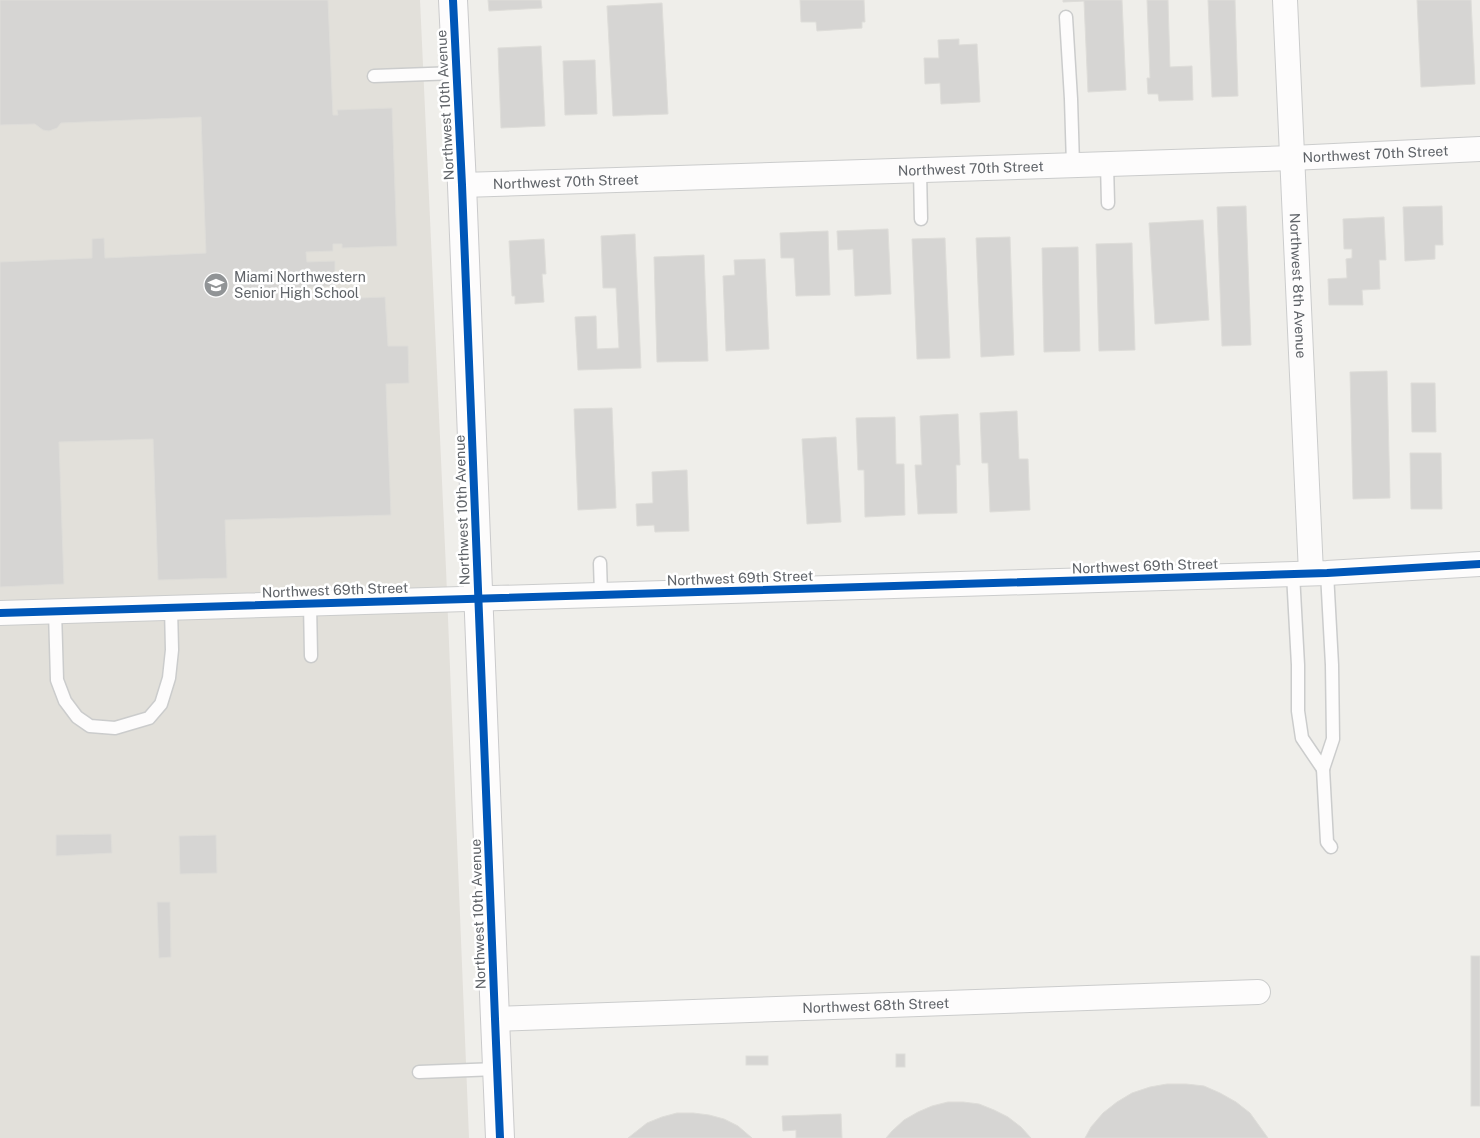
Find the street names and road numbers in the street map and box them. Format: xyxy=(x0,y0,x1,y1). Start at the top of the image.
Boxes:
street label: Northwest 10th Avenue xyxy=(433,29,457,181)
street label: Northwest 70th Street xyxy=(1302,143,1449,165)
street label: Northwest 70th Street xyxy=(897,158,1044,179)
street label: Northwest 70th Street xyxy=(493,171,639,192)
street label: Northwest 8th Avenue xyxy=(1287,213,1309,359)
street label: Northwest 10th Avenue xyxy=(451,434,473,586)
street label: Northwest 69th Street xyxy=(1071,555,1219,577)
street label: Northwest 69th Street xyxy=(666,567,814,589)
street label: Northwest 69th Street xyxy=(261,579,409,601)
street label: Northwest 10th Avenue xyxy=(467,838,489,990)
street label: Northwest 68th Street xyxy=(802,995,950,1016)

